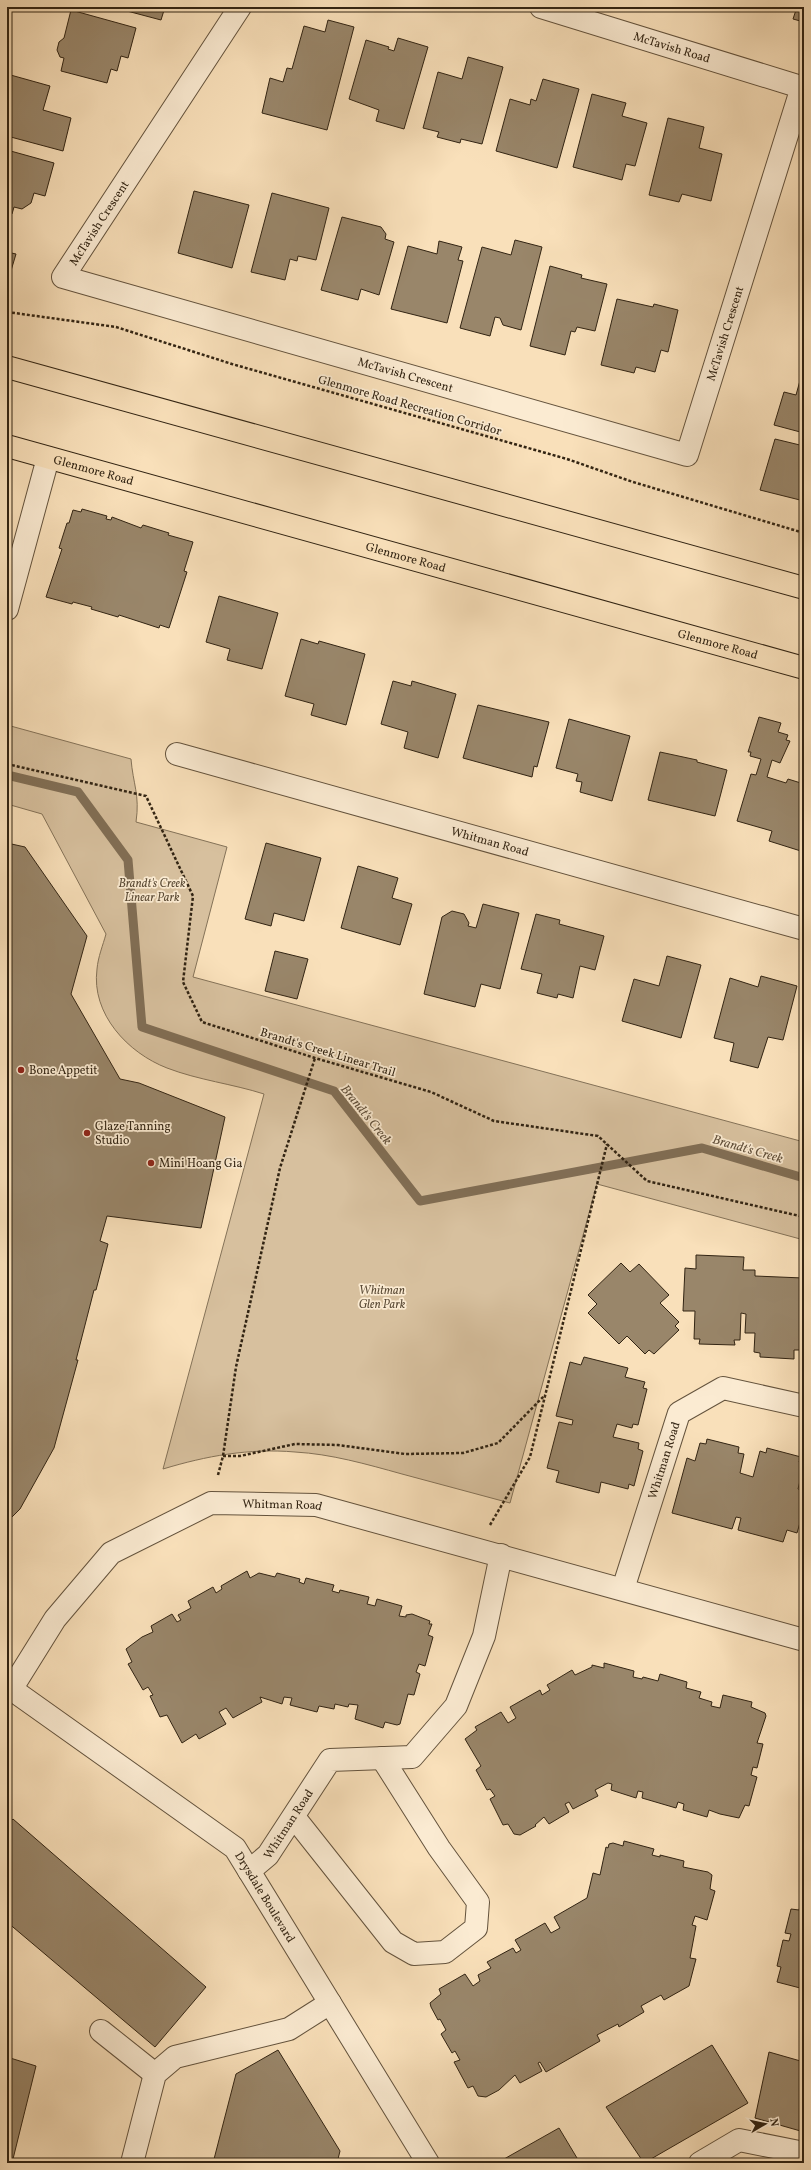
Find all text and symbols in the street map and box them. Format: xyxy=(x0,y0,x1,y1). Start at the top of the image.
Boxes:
street label: McTavish Road xyxy=(631,29,712,68)
street label: McTavish Crescent xyxy=(66,178,133,269)
street label: McTavish Crescent xyxy=(704,284,748,383)
street label: McTavish Crescent xyxy=(356,354,455,397)
street label: Glenmore Road Recreation Corridor xyxy=(316,372,503,440)
street label: Glenmore Road xyxy=(52,452,136,490)
street label: Glenmore Road xyxy=(364,539,448,577)
street label: Glenmore Road xyxy=(676,626,760,664)
street label: Whitman Road xyxy=(449,824,531,861)
park label: Brandt's Creek Linear Park xyxy=(119,876,186,906)
street label: Brandt's Creek Linear Trail xyxy=(258,1025,398,1081)
place label: Bone Appetit xyxy=(29,1063,98,1079)
marker: Bone Appetit xyxy=(16,1065,26,1075)
water label: Brandt's Creek xyxy=(336,1081,395,1149)
place label: Glaze Tanning Studio xyxy=(95,1119,171,1149)
marker: Glaze Tanning Studio xyxy=(82,1128,92,1138)
water label: Brandt's Creek xyxy=(710,1131,785,1169)
place label: Mini Hoang Gia xyxy=(159,1156,242,1172)
marker: Mini Hoang Gia xyxy=(146,1158,156,1168)
park label: Whitman Glen Park xyxy=(359,1283,406,1313)
street label: Whitman Road xyxy=(645,1420,685,1501)
street label: Whitman Road xyxy=(242,1497,324,1515)
street label: Whitman Road xyxy=(261,1786,318,1862)
street label: Drysdale Boulevard xyxy=(230,1849,298,1946)
north arrow xyxy=(745,2104,785,2144)
text: N xyxy=(765,2118,781,2128)

